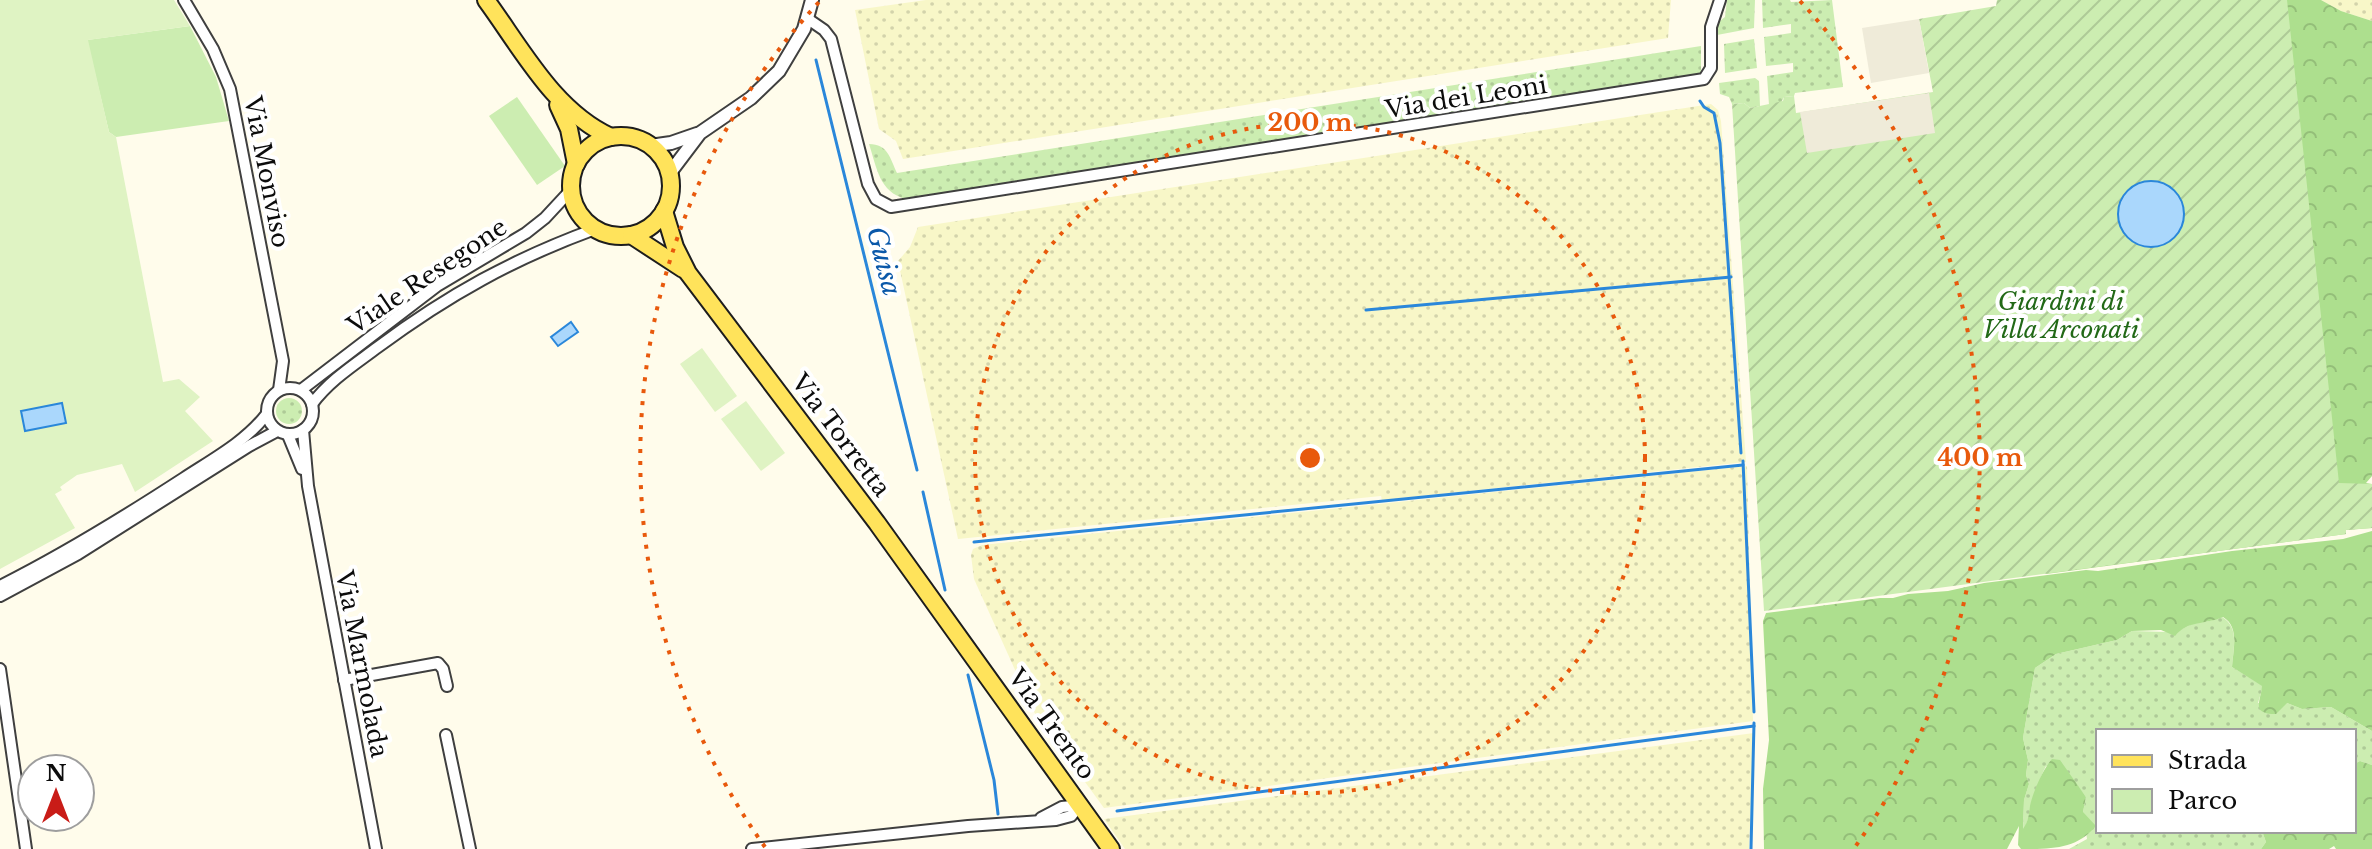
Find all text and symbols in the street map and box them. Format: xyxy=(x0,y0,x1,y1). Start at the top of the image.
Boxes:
street label: Via dei Leoni xyxy=(1382,70,1549,124)
street label: Via Monviso xyxy=(238,93,296,250)
text: 200 m xyxy=(1268,108,1353,137)
street label: Viale Resegone xyxy=(341,212,512,341)
water label: Guisa xyxy=(860,223,908,299)
park label: Giardini di Villa Arconati xyxy=(1983,287,2140,344)
street label: Via Torretta xyxy=(785,367,897,503)
text: 400 m xyxy=(1937,443,2023,472)
centre of rings xyxy=(1296,444,1324,472)
street label: Via Marmolada xyxy=(329,567,394,761)
street label: Via Trento xyxy=(1002,662,1102,785)
legend xyxy=(2096,729,2356,833)
text: Strada xyxy=(2168,746,2247,775)
north arrow xyxy=(16,753,96,833)
text: N xyxy=(46,760,67,787)
text: Parco xyxy=(2168,786,2237,815)

